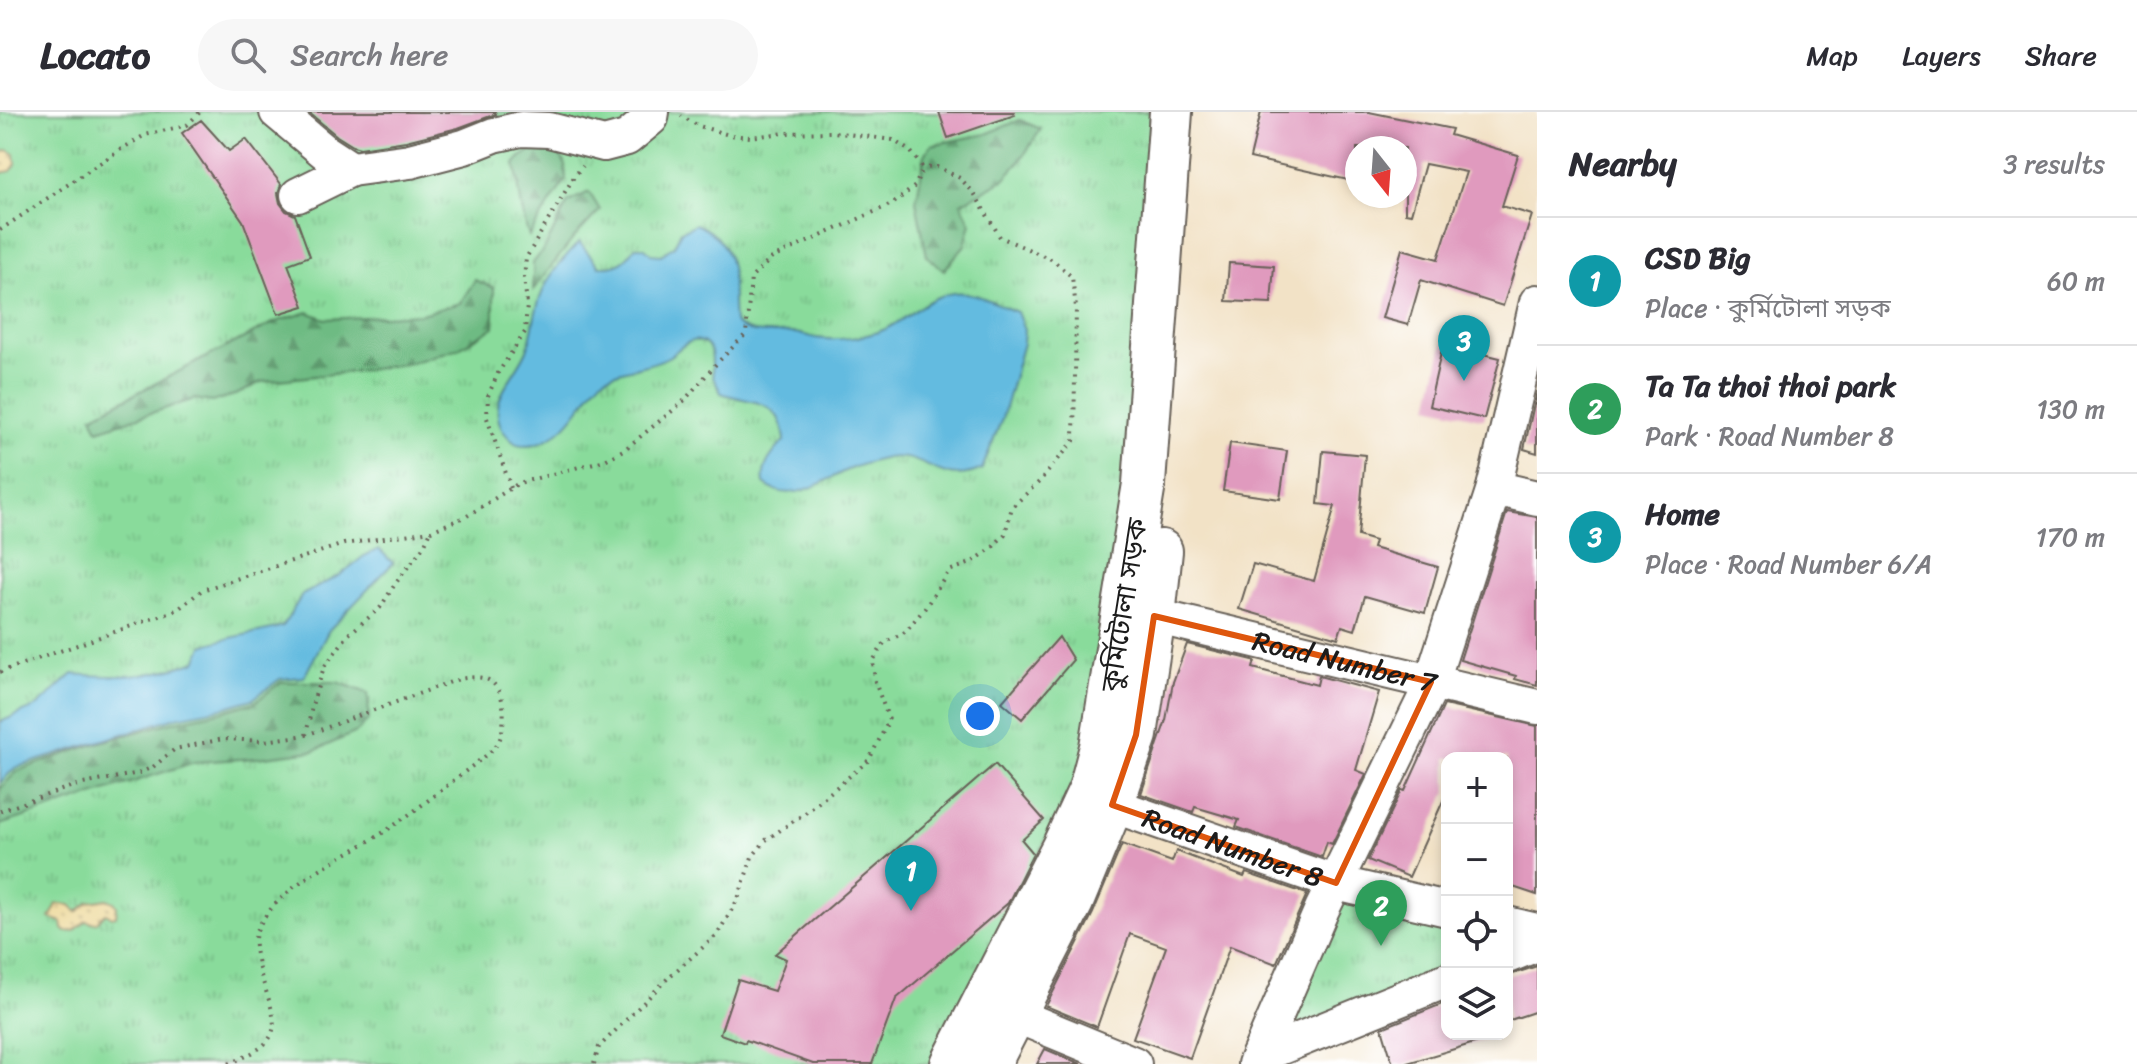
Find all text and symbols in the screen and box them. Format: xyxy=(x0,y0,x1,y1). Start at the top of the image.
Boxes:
search box xyxy=(198,19,758,91)
text: Locato xyxy=(40,22,150,89)
text: Search here xyxy=(290,28,448,82)
text: Map xyxy=(1806,31,1858,80)
text: Layers xyxy=(1902,31,1981,80)
text: Share xyxy=(2025,31,2097,80)
icon: search xyxy=(226,33,270,77)
text: Nearby xyxy=(1569,134,1677,194)
north arrow xyxy=(1345,136,1417,208)
text: 3 results xyxy=(2003,141,2105,187)
text: CSD Big xyxy=(1645,231,1751,285)
text: 1 xyxy=(1589,258,1601,304)
text: 60 m xyxy=(2047,258,2105,304)
text: Place · কুর্মিটোলা সড়ক xyxy=(1645,285,1891,331)
pin: 3 xyxy=(1438,315,1490,381)
text: Ta Ta thoi thoi park xyxy=(1645,359,1896,413)
text: 2 xyxy=(1587,386,1603,432)
text: 130 m xyxy=(2036,386,2105,432)
text: Park · Road Number 8 xyxy=(1645,413,1894,459)
text: Home xyxy=(1645,487,1720,541)
street label: কুর্মিটোলা সড়ক xyxy=(1086,514,1162,696)
text: 3 xyxy=(1588,514,1602,560)
text: 170 m xyxy=(2036,514,2105,560)
text: Place · Road Number 6/A xyxy=(1645,541,1932,587)
street label: Road Number 7 xyxy=(1248,616,1444,707)
your location xyxy=(960,696,1000,736)
map controls xyxy=(1441,752,1513,1040)
button: + xyxy=(1441,752,1513,824)
street label: Road Number 8 xyxy=(1136,793,1330,901)
button: − xyxy=(1441,824,1513,896)
pin: 1 xyxy=(885,845,937,911)
pin: 2 xyxy=(1355,880,1407,946)
button: locate xyxy=(1441,896,1513,968)
button: layers xyxy=(1441,968,1513,1040)

